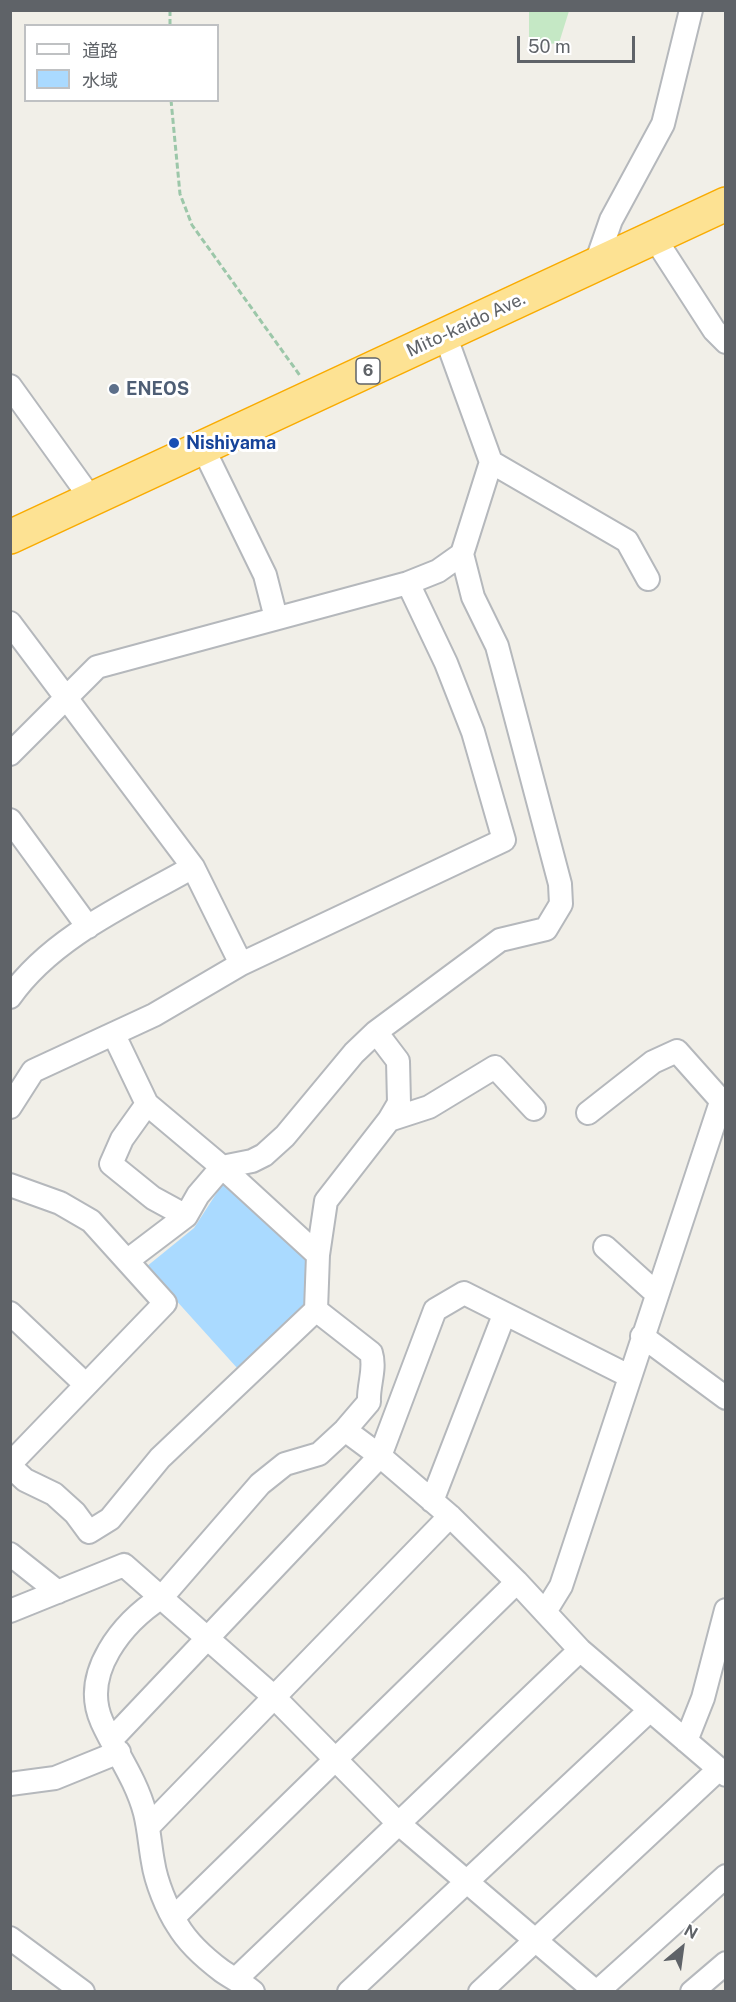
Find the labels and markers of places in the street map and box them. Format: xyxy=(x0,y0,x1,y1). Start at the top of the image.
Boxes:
place label: ENEOS xyxy=(126,378,189,400)
marker: ENEOS xyxy=(107,382,121,396)
place label: Nishiyama xyxy=(186,432,276,454)
marker: Nishiyama xyxy=(167,436,181,450)

